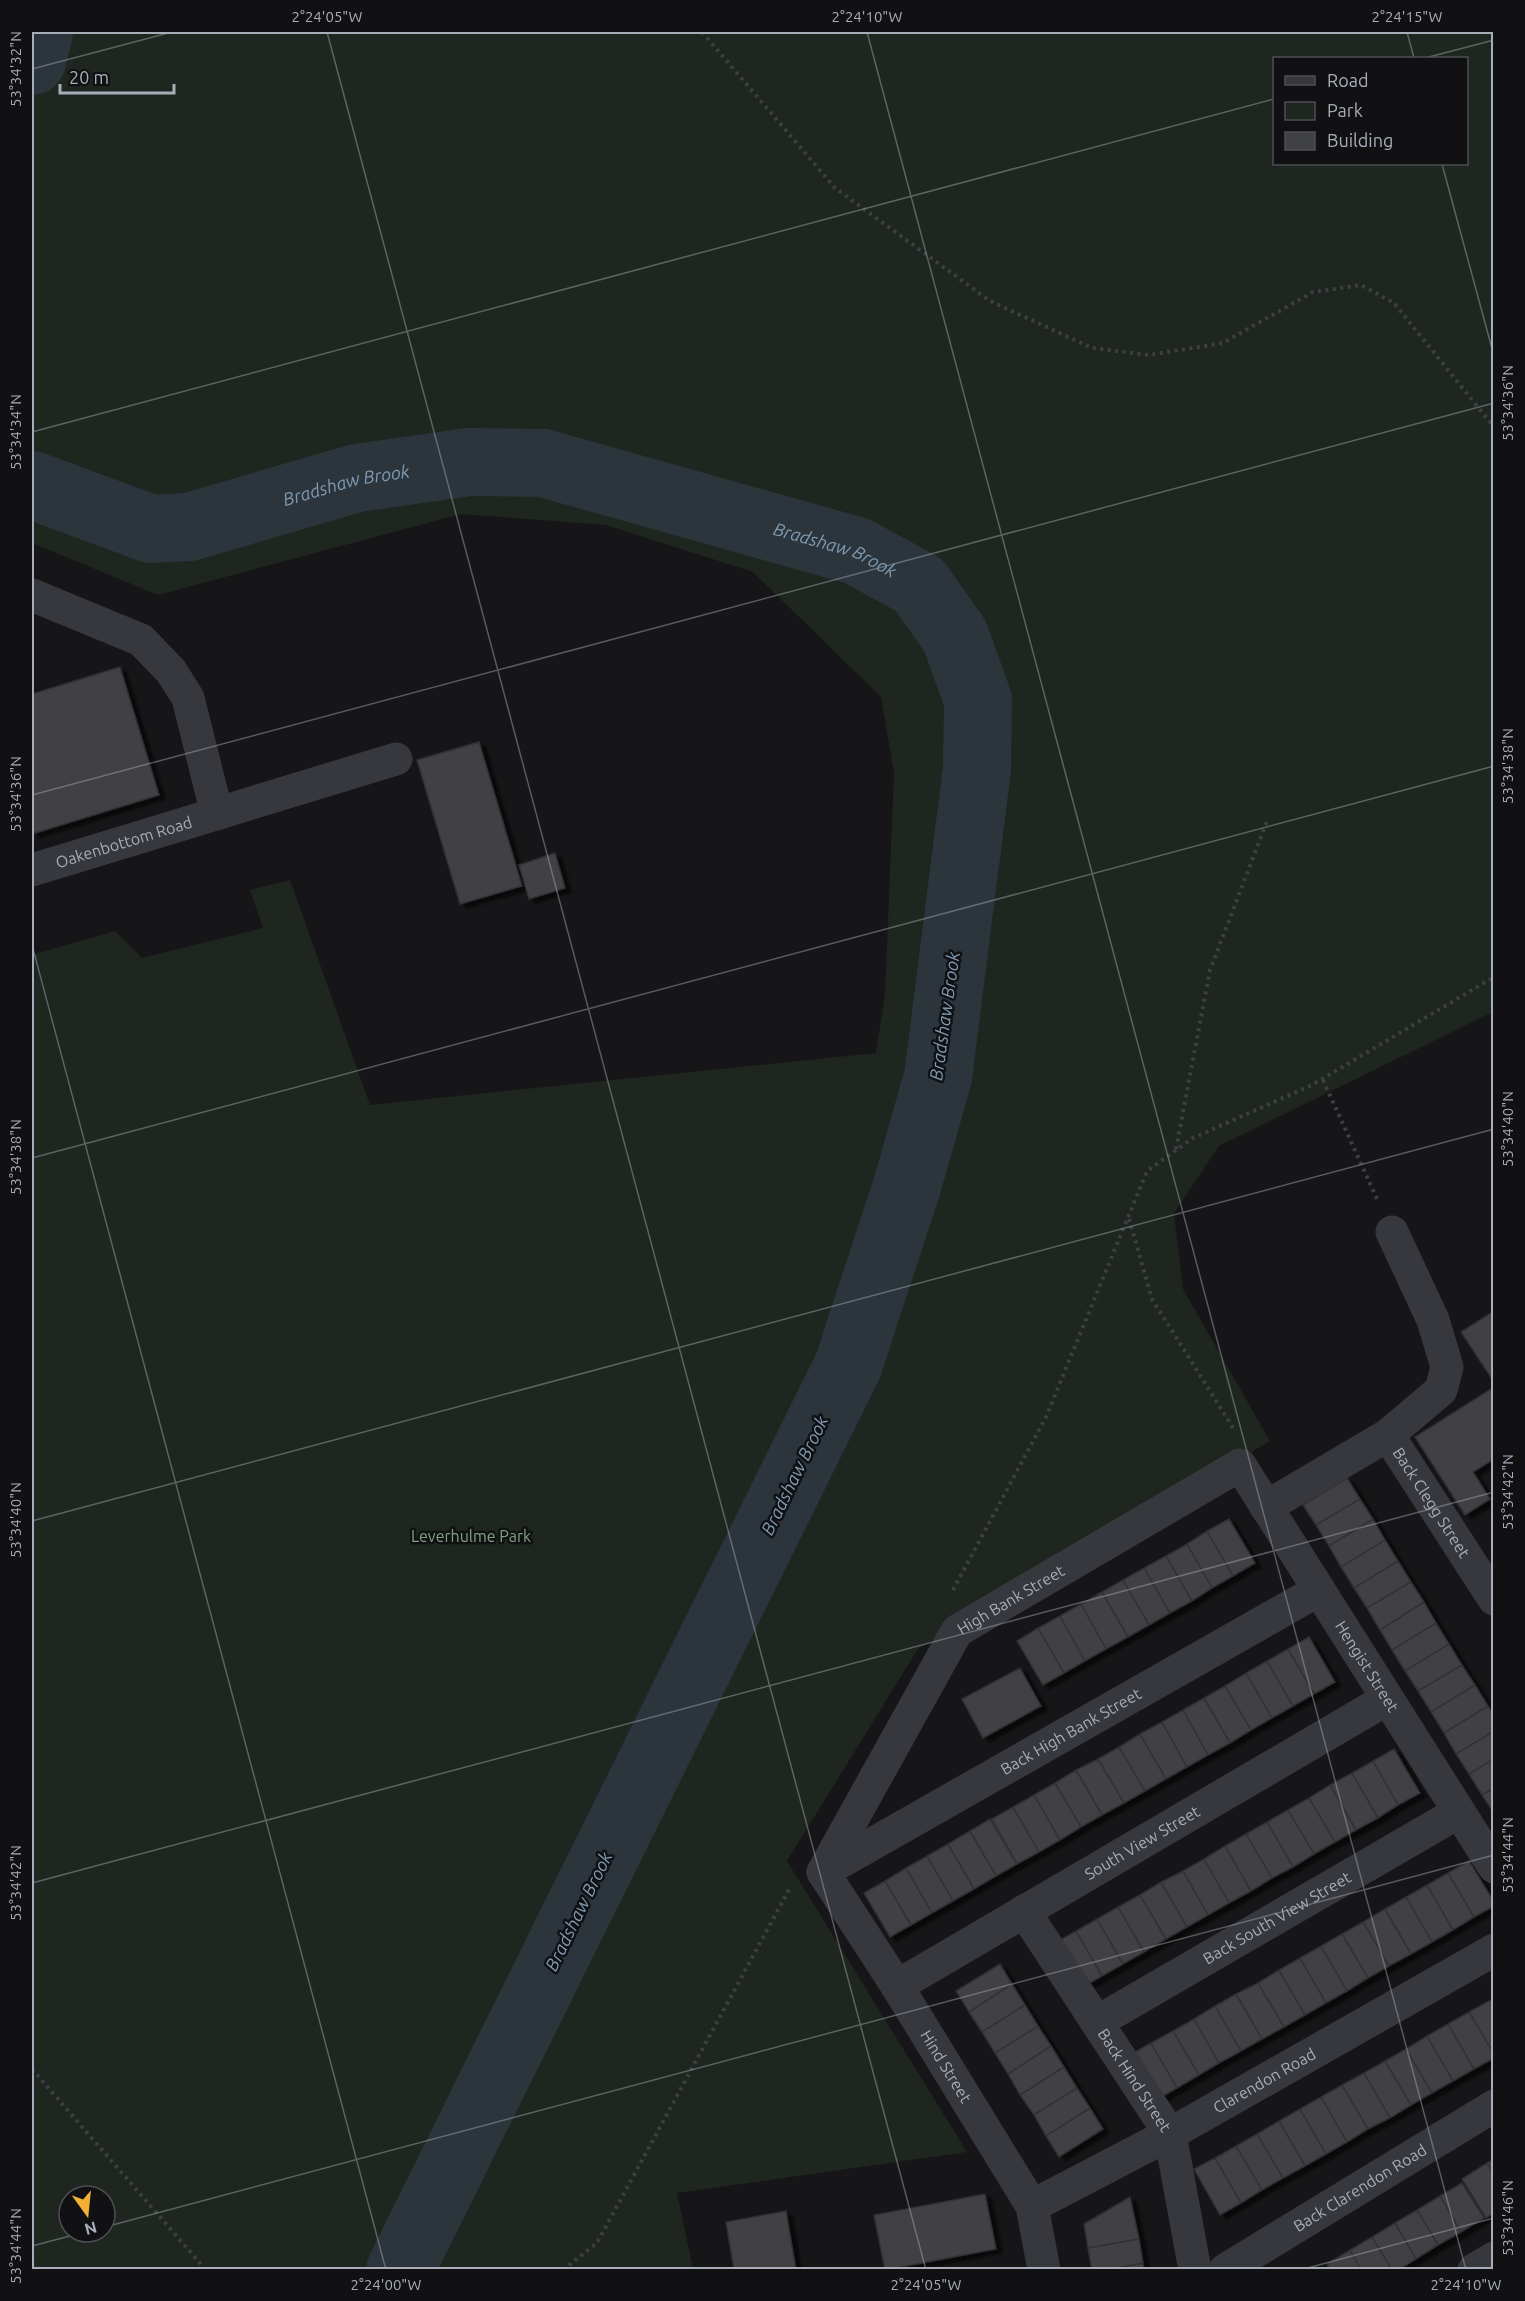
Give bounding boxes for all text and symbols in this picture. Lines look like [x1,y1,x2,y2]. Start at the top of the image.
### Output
text: 2°24'05"W [292,8,363,25]
text: 2°24'10"W [832,8,903,25]
text: 2°24'15"W [1372,8,1443,25]
text: 53°34'32"N [7,31,24,107]
scale bar [60,57,174,95]
legend [1273,57,1468,165]
text: 20 m [69,67,109,87]
text: Road [1327,70,1369,90]
text: Park [1327,100,1363,120]
text: Building [1327,130,1393,150]
text: 53°34'36"N [1499,365,1516,441]
text: 53°34'34"N [7,394,24,470]
water label: Bradshaw Brook [280,460,412,509]
water label: Bradshaw Brook [771,518,901,581]
text: 53°34'38"N [1499,728,1516,804]
text: 53°34'36"N [7,756,24,832]
street label: Oakenbottom Road [54,813,194,871]
water label: Bradshaw Brook [925,950,963,1082]
text: 53°34'40"N [1499,1091,1516,1167]
text: 53°34'38"N [7,1119,24,1195]
water label: Bradshaw Brook [757,1412,832,1538]
street label: Back Clegg Street [1390,1444,1474,1561]
text: 53°34'42"N [1499,1454,1516,1530]
text: 53°34'40"N [7,1482,24,1558]
park label: Leverhulme Park [411,1527,531,1545]
street label: High Bank Street [954,1561,1068,1638]
street label: Hengist Street [1332,1618,1403,1716]
street label: Back High Bank Street [997,1684,1145,1778]
street label: South View Street [1081,1801,1203,1883]
text: 53°34'44"N [1499,1817,1516,1893]
text: 53°34'42"N [7,1845,24,1921]
water label: Bradshaw Brook [541,1848,616,1974]
street label: Back South View Street [1200,1867,1355,1968]
street label: Back Hind Street [1094,2025,1175,2136]
street label: Hind Street [917,2027,976,2106]
street label: Clarendon Road [1210,2044,1319,2117]
street label: Back Clarendon Road [1290,2140,1430,2235]
text: 53°34'46"N [1499,2180,1516,2256]
north arrow [57,2184,117,2244]
text: 53°34'44"N [7,2208,24,2284]
text: N [83,2218,99,2239]
text: 2°24'00"W [351,2276,422,2293]
text: 2°24'05"W [891,2276,962,2293]
text: 2°24'10"W [1431,2276,1502,2293]

